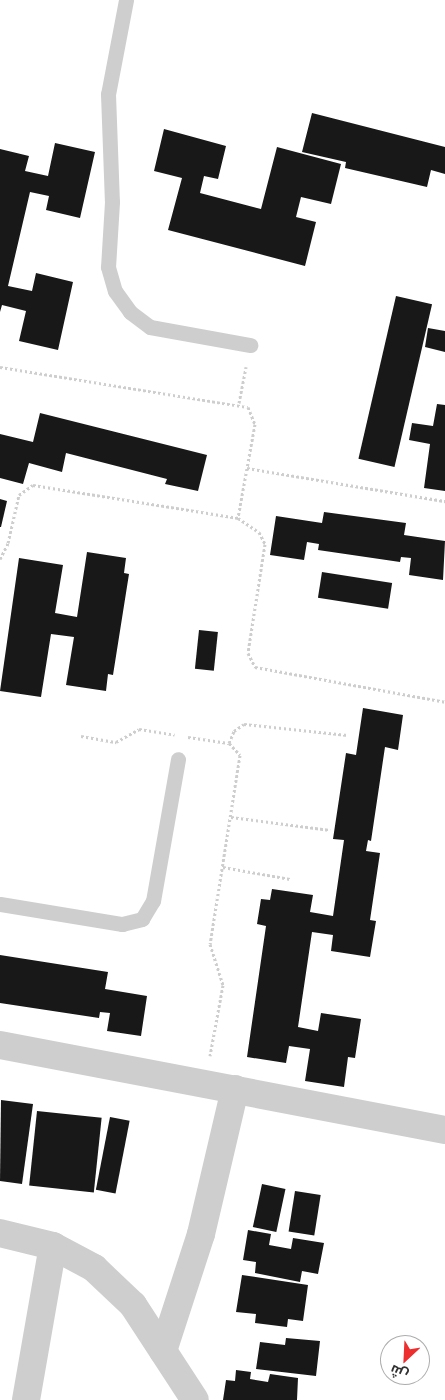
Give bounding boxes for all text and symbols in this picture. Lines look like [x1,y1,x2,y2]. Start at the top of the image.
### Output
north arrow [380,1335,430,1385]
text: ش [387,1361,411,1385]

